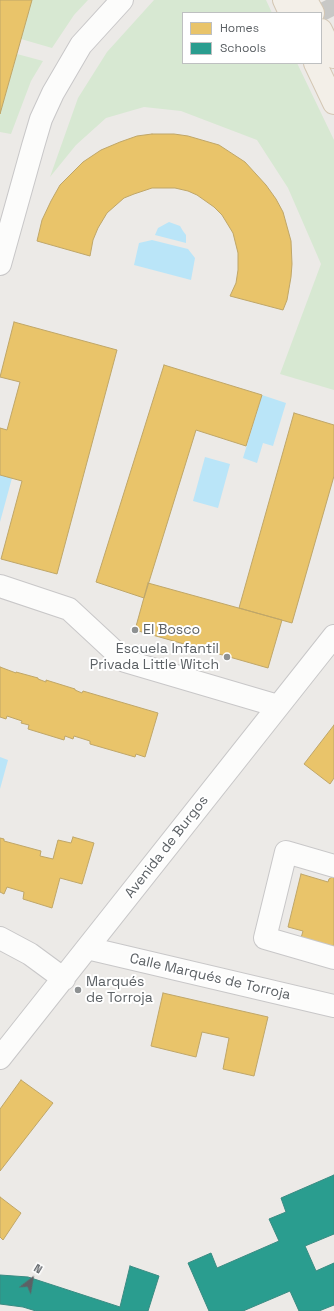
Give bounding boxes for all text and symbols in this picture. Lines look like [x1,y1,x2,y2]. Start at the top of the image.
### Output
legend [182,12,322,64]
text: Homes [220,20,259,36]
text: Schools [220,40,266,56]
place label: El Bosco [143,622,200,638]
marker: El Bosco [130,625,140,635]
place label: Escuela Infantil Privada Little Witch [90,641,219,674]
marker: Escuela Infantil Privada Little Witch [222,652,232,662]
street label: Avenida de Burgos [122,792,212,902]
street label: Calle Marqués de Torroja [128,950,292,1004]
place label: Marqués de Torroja [86,974,153,1006]
marker: Marqués de Torroja [73,985,83,995]
north arrow [12,1259,52,1299]
text: N [31,1261,45,1277]

